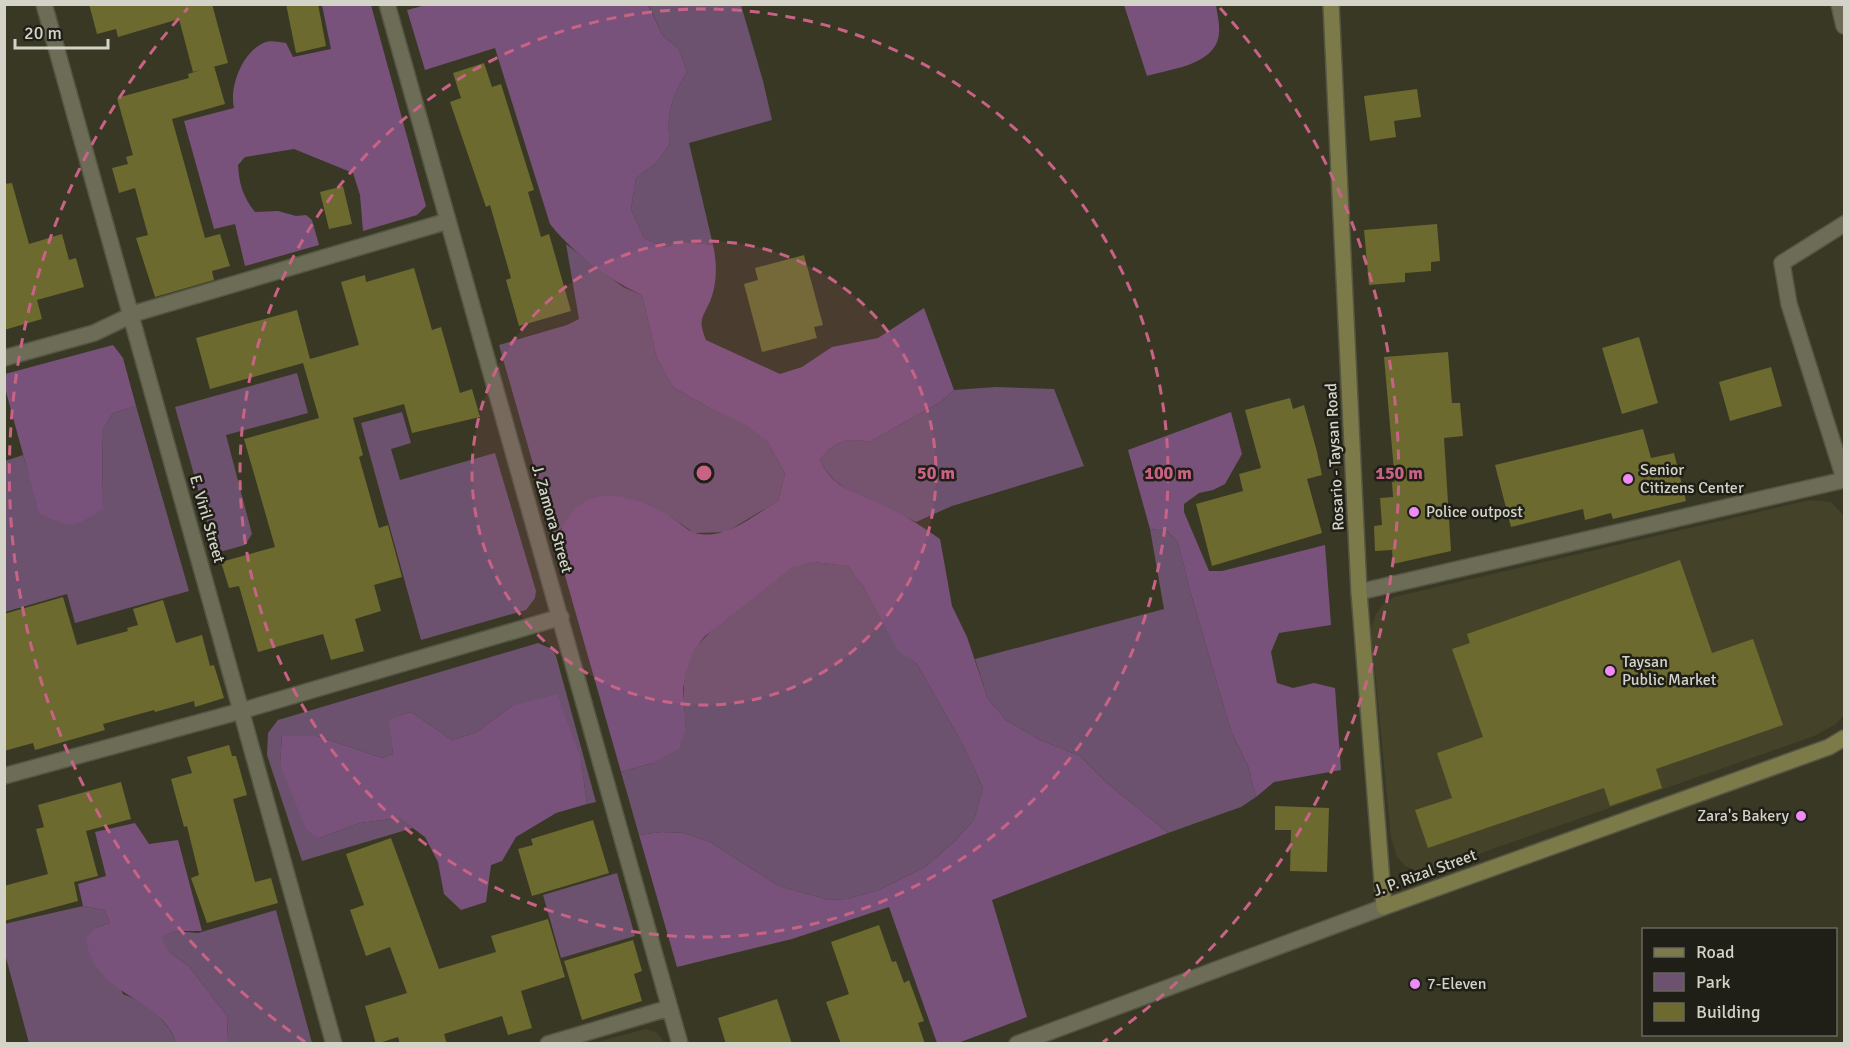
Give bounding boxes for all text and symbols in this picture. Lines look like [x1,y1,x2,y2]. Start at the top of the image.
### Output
scale bar [15,12,108,50]
text: 20 m [24,22,62,44]
street label: Rosario - Taysan Road [1321,383,1349,531]
place label: Senior Citizens Center [1640,460,1744,498]
text: 50 m [917,462,955,484]
text: 100 m [1144,462,1192,484]
text: 150 m [1375,462,1423,484]
street label: J. Zamora Street [527,463,577,576]
centre of rings [694,463,714,483]
marker: Senior Citizens Center [1621,472,1635,486]
street label: E. Viril Street [185,473,229,566]
place label: Police outpost [1426,502,1523,522]
marker: Police outpost [1407,505,1421,519]
place label: Taysan Public Market [1622,652,1717,690]
marker: Taysan Public Market [1603,664,1617,678]
place label: Zara's Bakery [1697,806,1790,826]
marker: Zara's Bakery [1794,809,1808,823]
street label: J. P. Rizal Street [1371,845,1480,901]
legend [1642,928,1837,1036]
text: Road [1696,941,1735,963]
text: Park [1696,971,1731,993]
place label: 7-Eleven [1427,974,1486,994]
marker: 7-Eleven [1408,977,1422,991]
text: Building [1696,1001,1760,1023]

